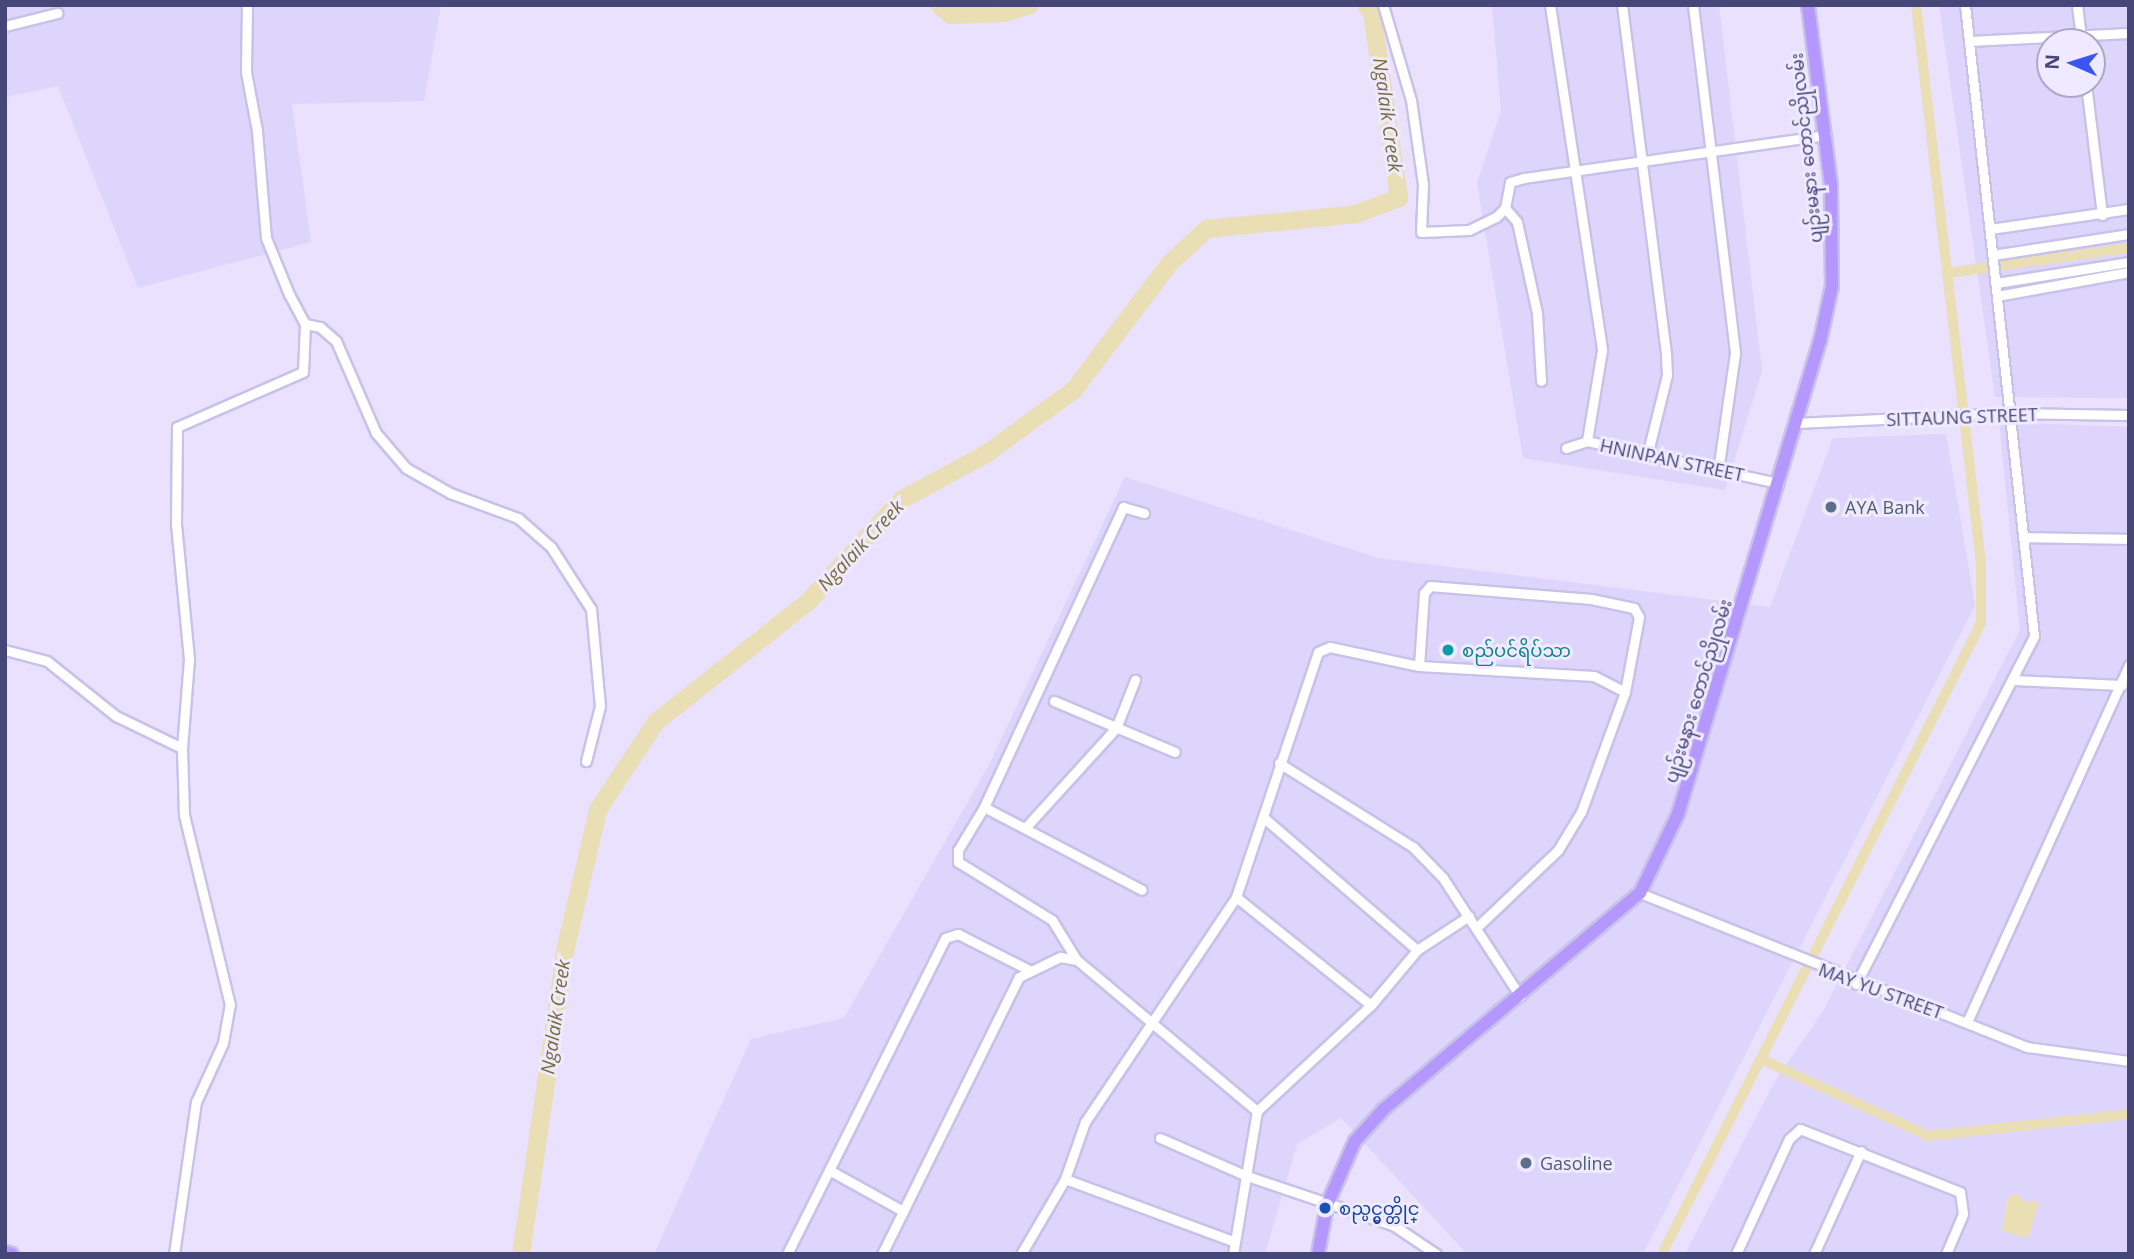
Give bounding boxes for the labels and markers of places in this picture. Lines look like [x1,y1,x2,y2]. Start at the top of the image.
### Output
place label: AYA Bank [1845,496,1925,518]
marker: AYA Bank [1823,499,1839,515]
place label: စည်ပင်ရိပ်သာ [1462,639,1571,661]
marker: စည်ပင်ရိပ်သာ [1440,642,1456,658]
place label: Gasoline [1540,1152,1613,1174]
marker: Gasoline [1518,1155,1534,1171]
place label: စည္ပင္မွတ္တိုင္ [1339,1197,1419,1219]
marker: စည္ပင္မွတ္တိုင္ [1317,1200,1333,1216]

